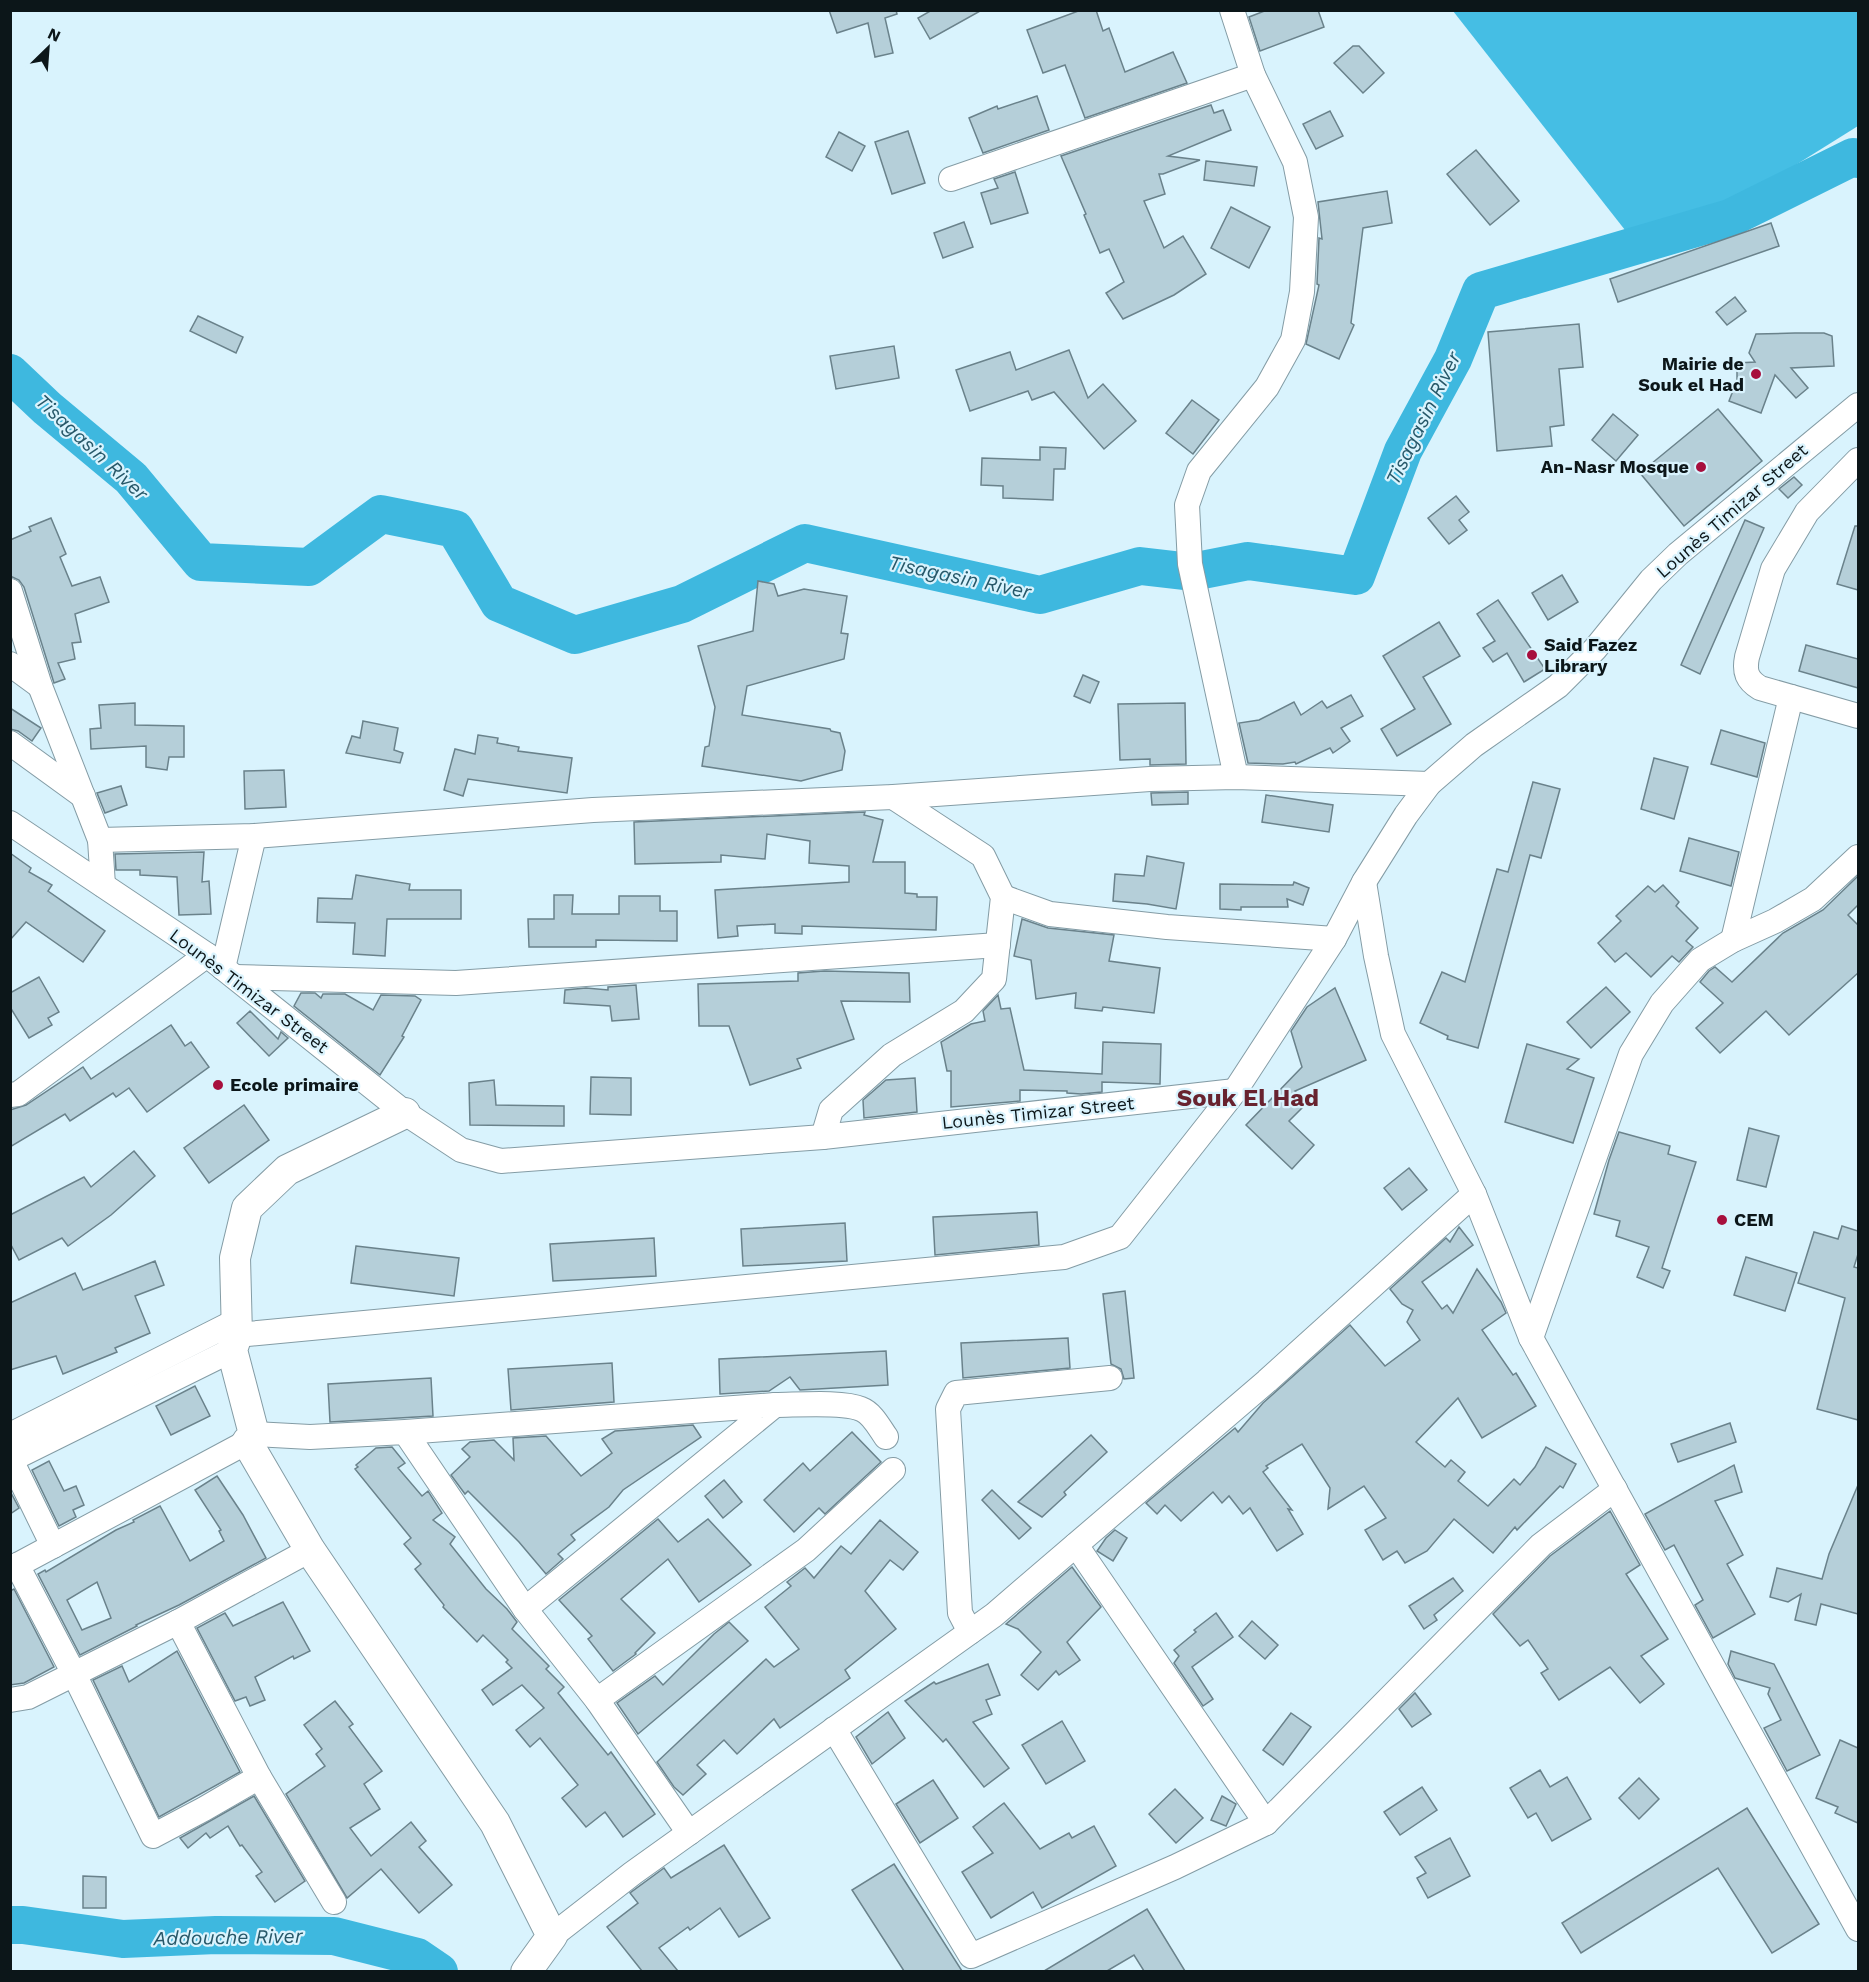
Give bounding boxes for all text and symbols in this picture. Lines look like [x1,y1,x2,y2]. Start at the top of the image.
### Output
north arrow [18,18,78,78]
text: N [45,24,64,46]
water label: Tisagasin River [1380,346,1466,488]
place label: Mairie de Souk el Had [1638,353,1744,395]
marker: Mairie de Souk el Had [1749,367,1763,381]
water label: Tisagasin River [31,389,154,506]
street label: Lounès Timizar Street [1652,439,1812,582]
place label: An-Nasr Mosque [1541,456,1689,477]
marker: An-Nasr Mosque [1694,460,1708,474]
water label: Tisagasin River [887,550,1035,604]
place label: Said Fazez Library [1544,634,1637,676]
marker: Said Fazez Library [1525,648,1539,662]
street label: Lounès Timizar Street [166,924,333,1057]
place label: Ecole primaire [230,1074,359,1095]
marker: Ecole primaire [211,1078,225,1092]
district label: Souk El Had [1177,1084,1319,1112]
street label: Lounès Timizar Street [941,1092,1136,1133]
place label: CEM [1734,1209,1774,1230]
marker: CEM [1715,1213,1729,1227]
water label: Addouche River [152,1924,304,1950]

